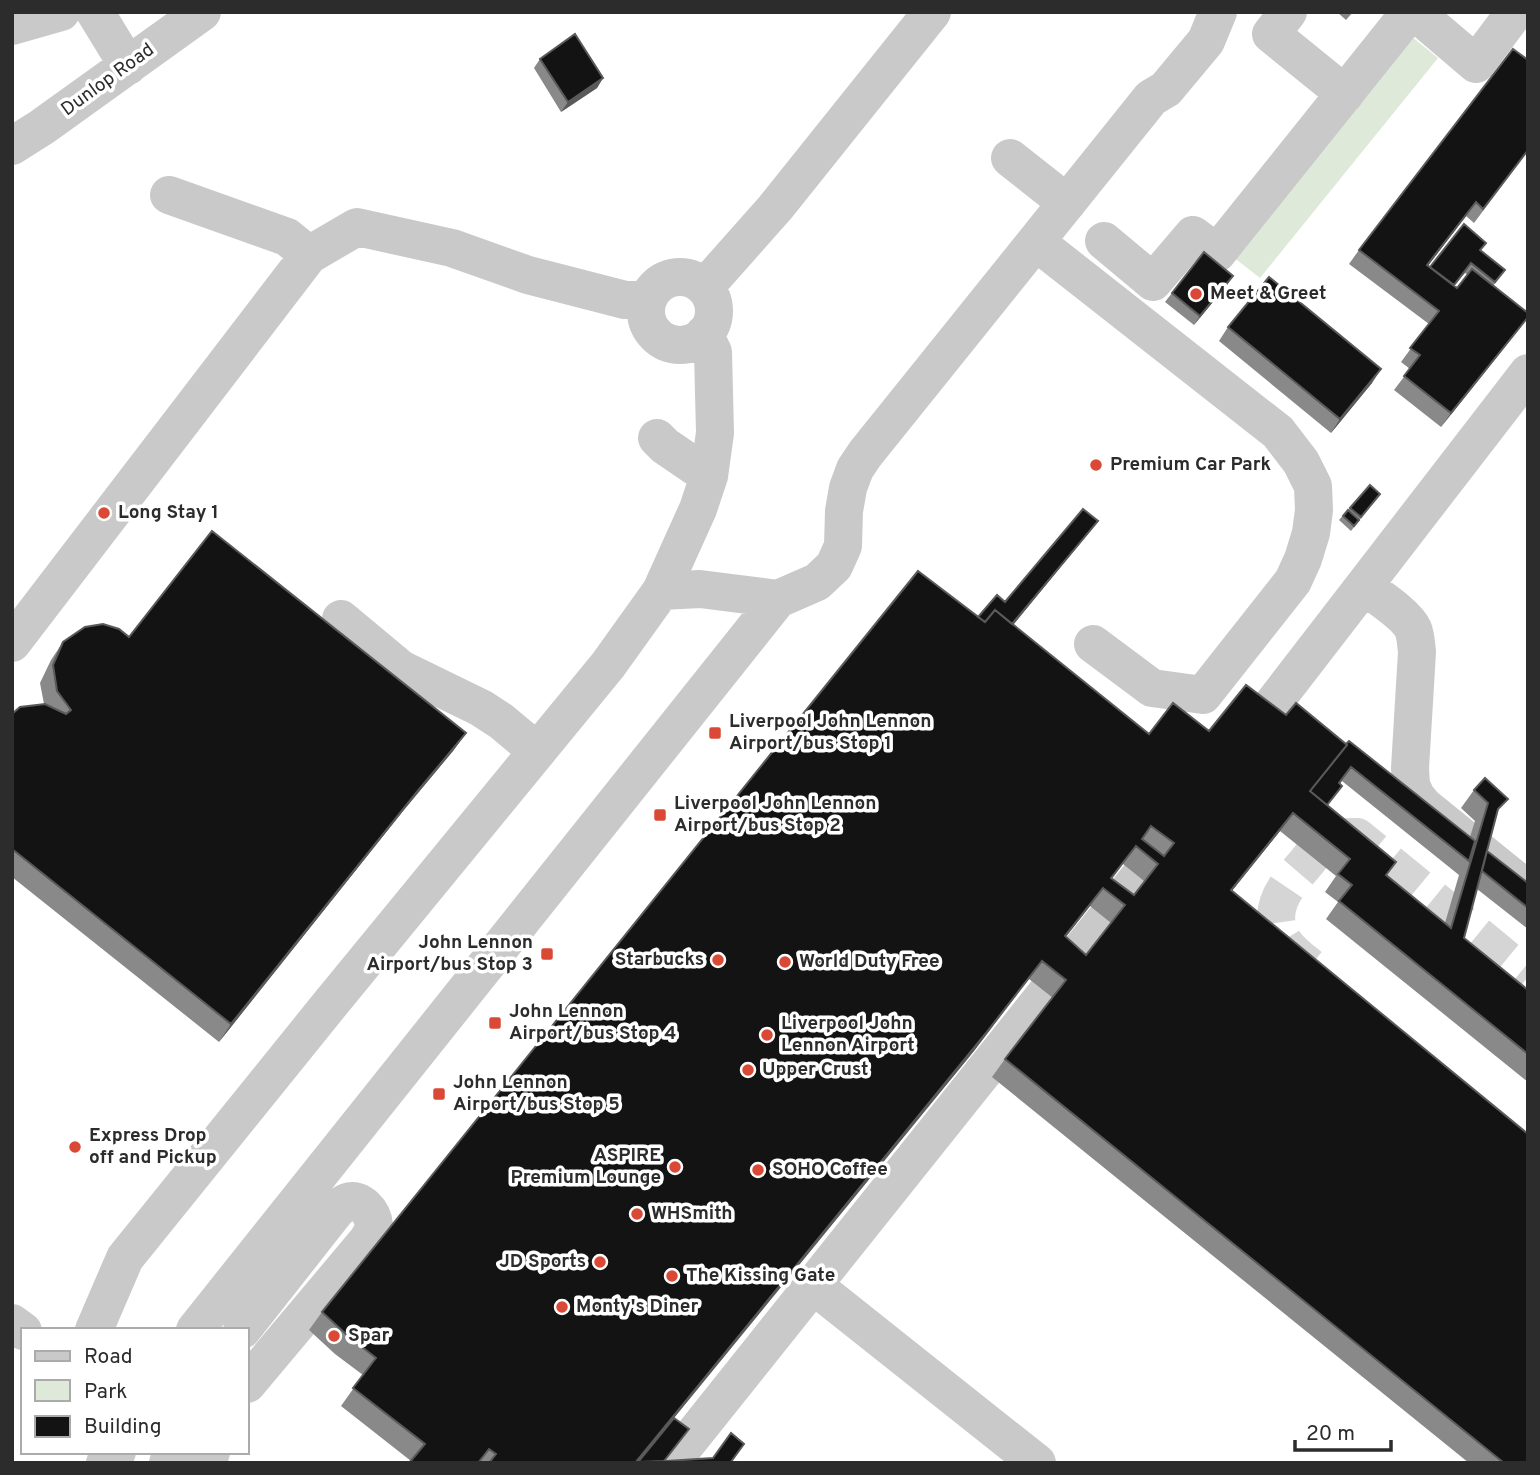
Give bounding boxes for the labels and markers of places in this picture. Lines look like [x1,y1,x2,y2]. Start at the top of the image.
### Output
place label: Meet & Greet [1210,282,1327,306]
marker: Meet & Greet [1188,286,1204,302]
place label: Premium Car Park [1110,453,1272,477]
marker: Premium Car Park [1088,457,1104,473]
place label: Long Stay 1 [118,501,219,525]
marker: Long Stay 1 [96,505,112,521]
place label: Liverpool John Lennon Airport/bus Stop 1 [729,710,931,756]
marker: Liverpool John Lennon Airport/bus Stop 1 [707,725,723,741]
place label: Liverpool John Lennon Airport/bus Stop 2 [674,792,876,838]
marker: Liverpool John Lennon Airport/bus Stop 2 [652,807,668,823]
place label: John Lennon Airport/bus Stop 3 [366,931,533,977]
marker: John Lennon Airport/bus Stop 3 [539,946,555,962]
place label: Starbucks [615,948,704,972]
place label: World Duty Free [799,950,940,974]
marker: Starbucks [710,952,726,968]
marker: World Duty Free [777,954,793,970]
place label: John Lennon Airport/bus Stop 4 [509,1000,676,1046]
place label: Liverpool John Lennon Airport [781,1012,915,1058]
marker: John Lennon Airport/bus Stop 4 [487,1015,503,1031]
marker: Liverpool John Lennon Airport [759,1027,775,1043]
place label: Upper Crust [762,1058,869,1082]
marker: Upper Crust [740,1062,756,1078]
place label: John Lennon Airport/bus Stop 5 [453,1071,620,1117]
marker: John Lennon Airport/bus Stop 5 [431,1086,447,1102]
place label: Express Drop off and Pickup [89,1124,217,1170]
marker: Express Drop off and Pickup [67,1139,83,1155]
place label: ASPIRE Premium Lounge [511,1144,661,1190]
place label: SOHO Coffee [772,1158,888,1182]
marker: ASPIRE Premium Lounge [667,1159,683,1175]
marker: SOHO Coffee [750,1162,766,1178]
place label: WHSmith [651,1202,733,1226]
marker: WHSmith [629,1206,645,1222]
place label: JD Sports [499,1250,586,1274]
marker: JD Sports [592,1254,608,1270]
place label: The Kissing Gate [686,1264,835,1288]
marker: The Kissing Gate [664,1268,680,1284]
place label: Monty's Diner [576,1295,698,1319]
marker: Monty's Diner [554,1299,570,1315]
place label: Spar [348,1324,389,1348]
marker: Spar [326,1328,342,1344]

